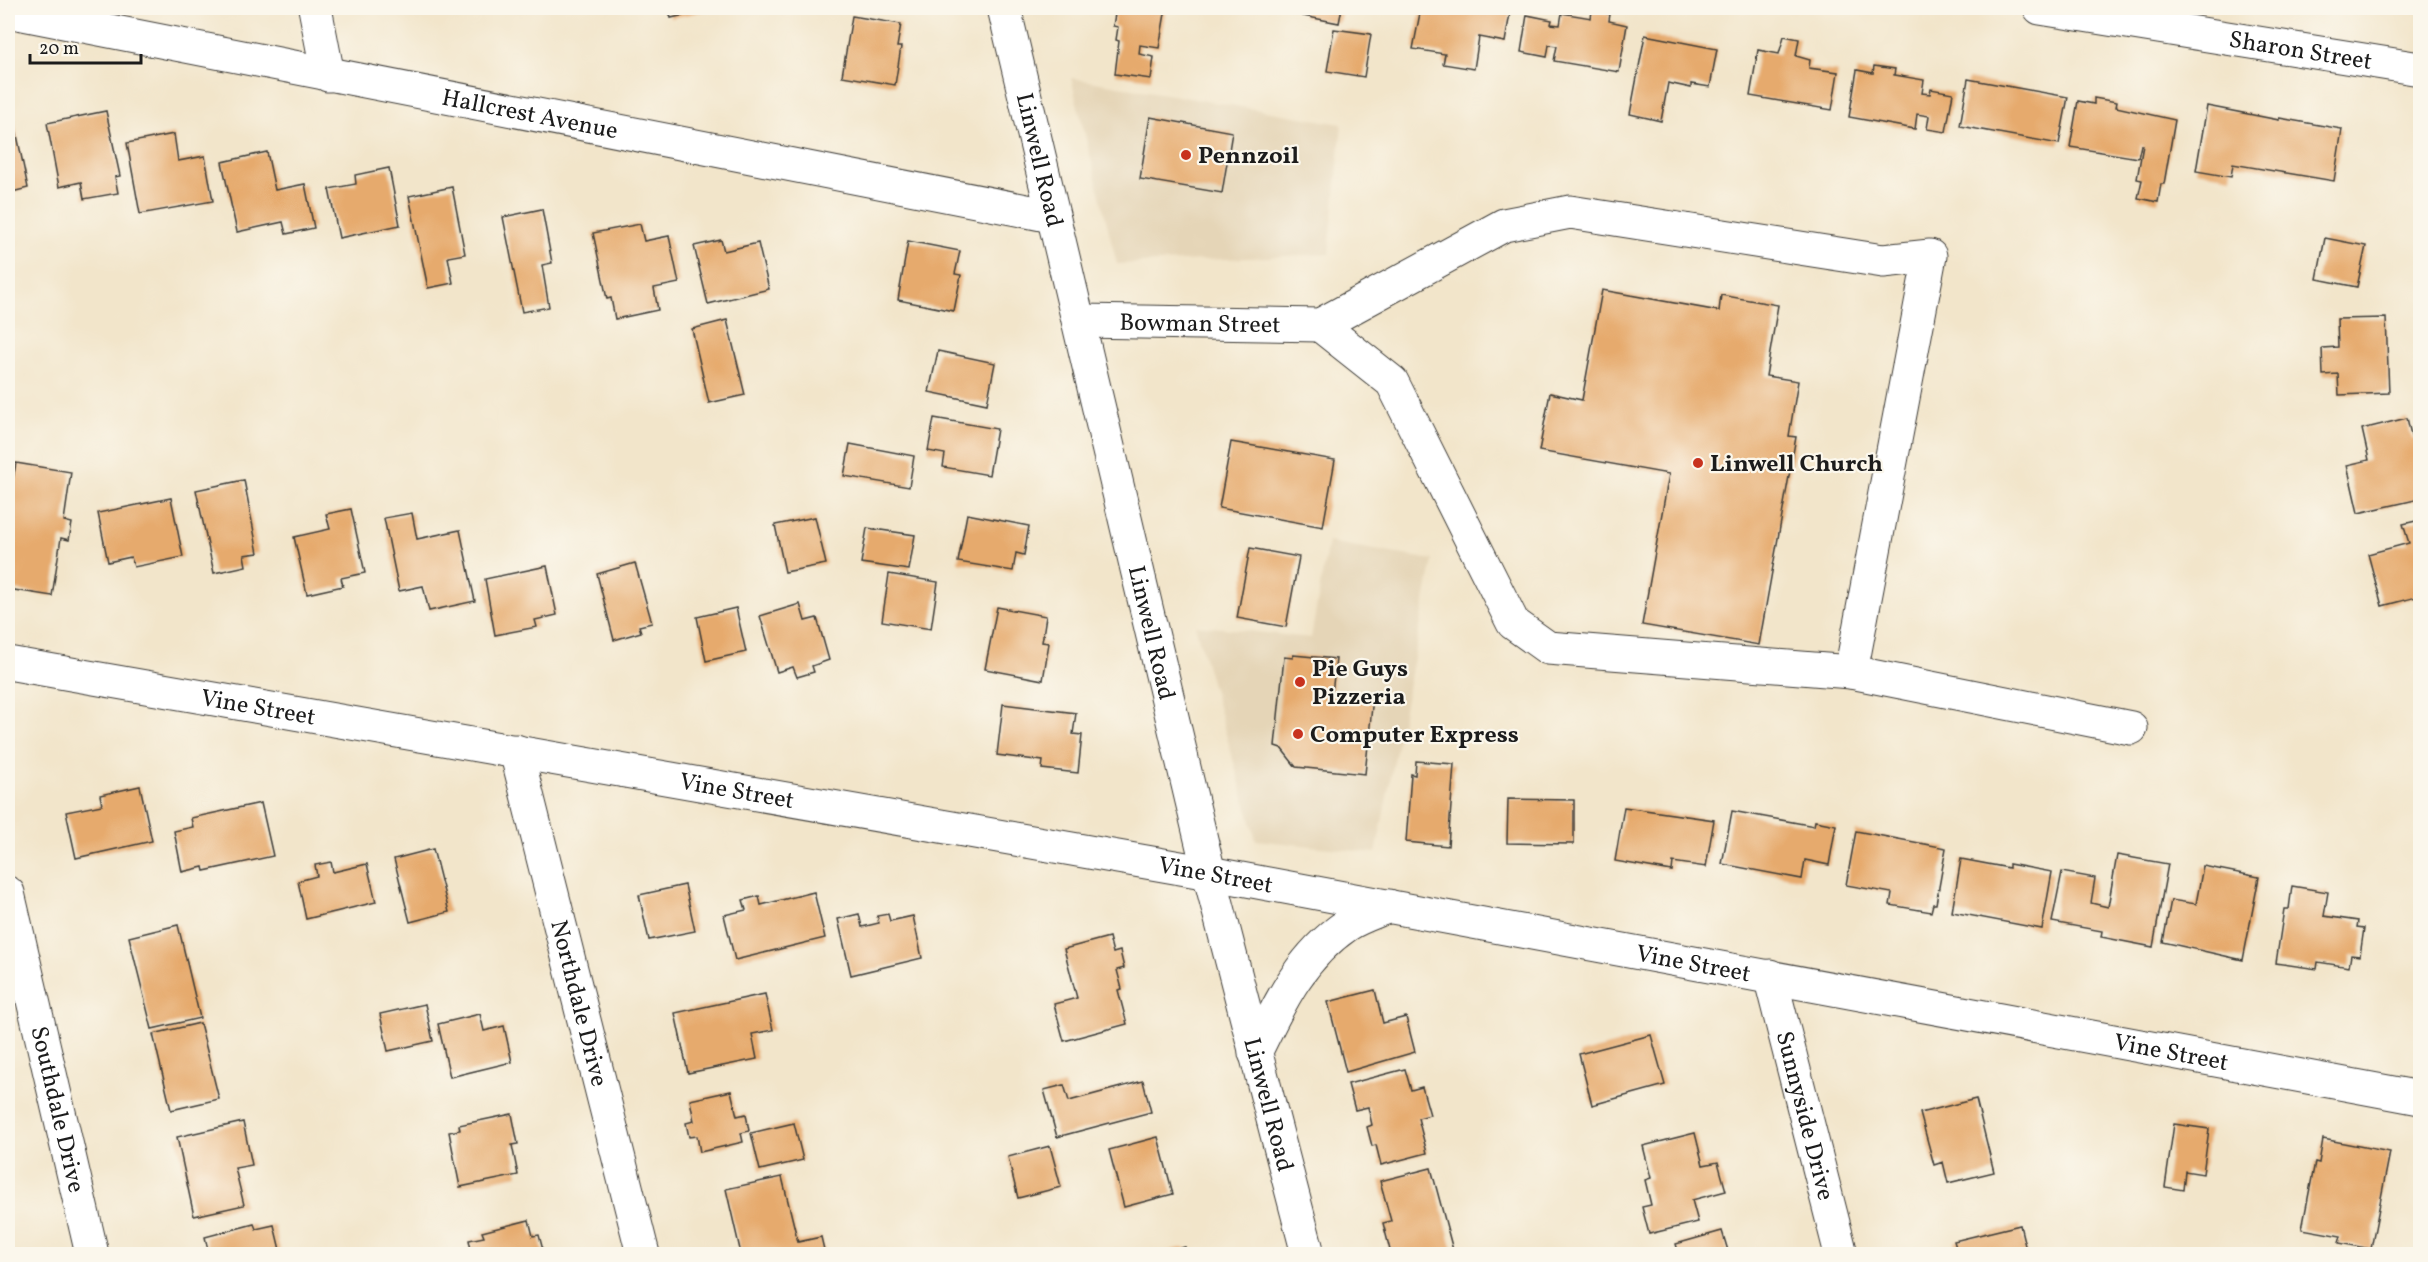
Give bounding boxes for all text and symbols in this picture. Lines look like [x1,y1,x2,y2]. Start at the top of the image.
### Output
street label: Sharon Street [2226,24,2374,80]
scale bar [30,27,141,65]
text: 20 m [39,37,79,62]
street label: Hallcrest Avenue [439,82,621,149]
street label: Linwell Road [1006,90,1070,231]
place label: Pennzoil [1198,140,1299,174]
marker: Pennzoil [1179,148,1193,162]
street label: Bowman Street [1119,307,1281,343]
place label: Linwell Church [1710,448,1883,482]
marker: Linwell Church [1691,456,1705,470]
street label: Linwell Road [1118,562,1182,704]
place label: Pie Guys Pizzeria [1312,653,1408,715]
marker: Pie Guys Pizzeria [1293,675,1307,689]
street label: Vine Street [198,682,318,735]
place label: Computer Express [1310,719,1519,753]
marker: Computer Express [1291,727,1305,741]
street label: Vine Street [677,766,797,819]
street label: Vine Street [1155,849,1275,904]
street label: Northdale Drive [540,917,615,1091]
street label: Vine Street [1633,938,1753,992]
street label: Southdale Drive [21,1023,92,1196]
street label: Vine Street [2111,1026,2231,1081]
street label: Sunnyside Drive [1766,1028,1842,1204]
street label: Linwell Road [1233,1034,1301,1176]

